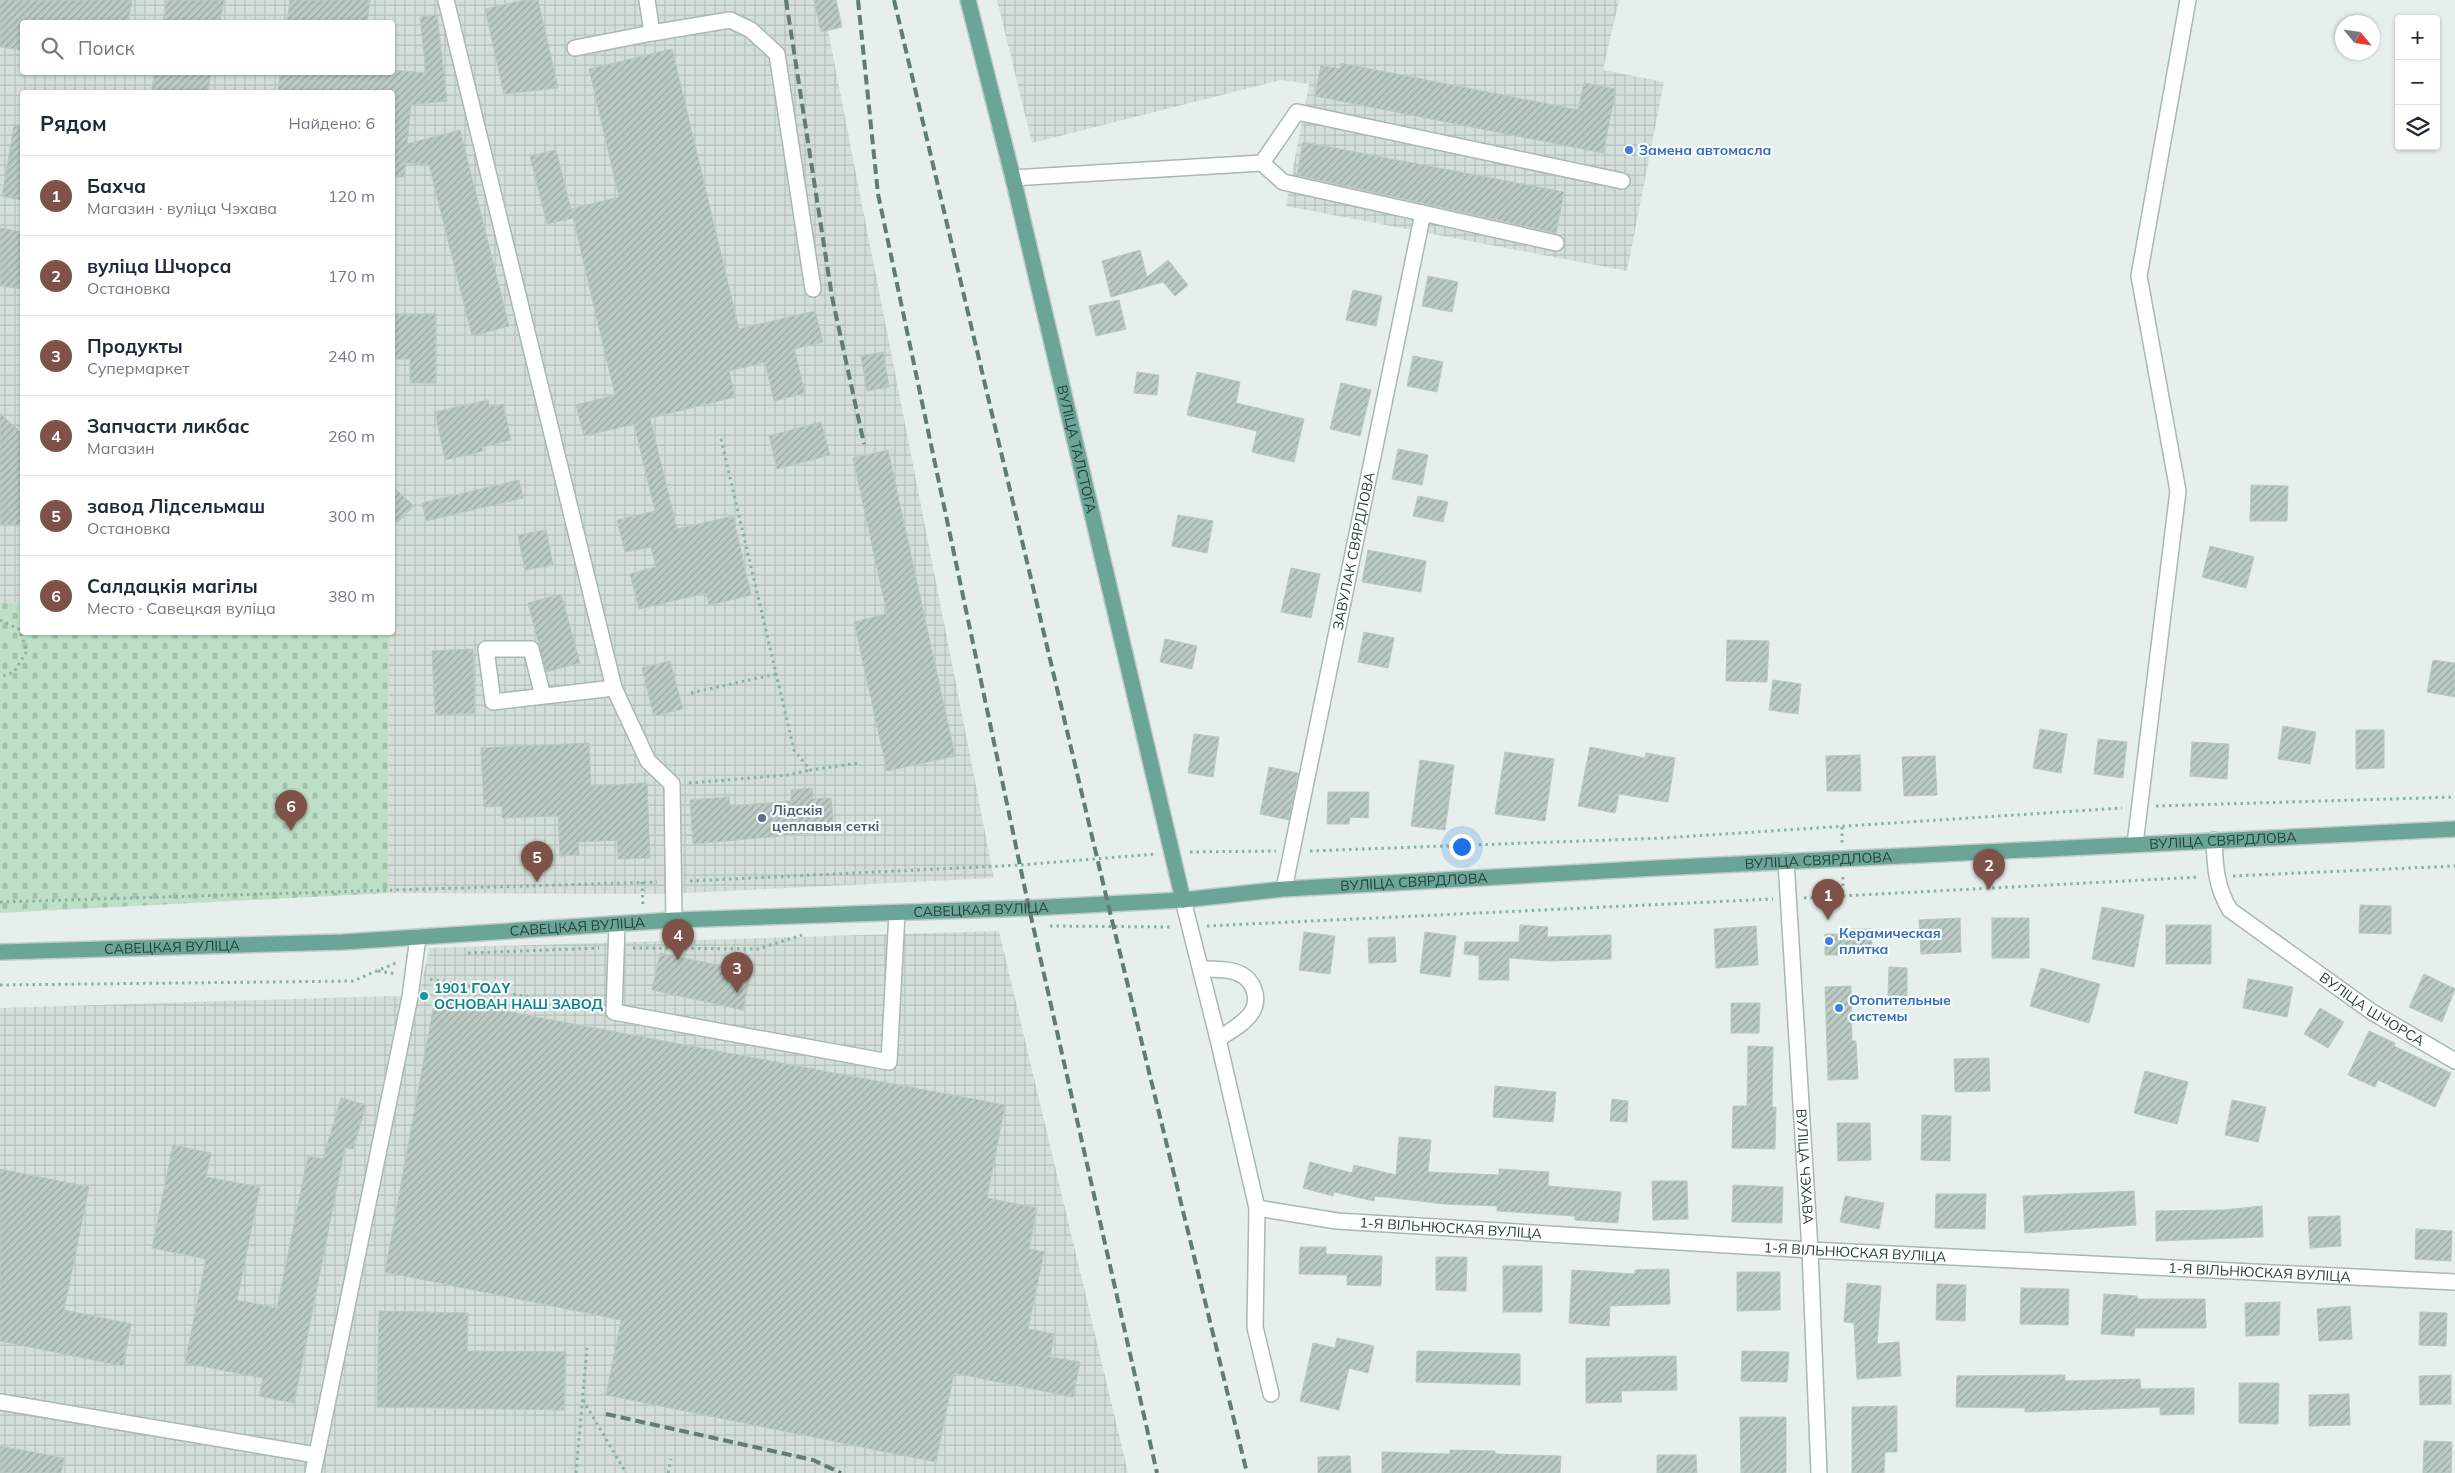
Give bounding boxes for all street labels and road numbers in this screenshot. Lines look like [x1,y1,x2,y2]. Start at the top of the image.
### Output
street label: ВУЛІЦА ТАЛСТОГА [1053,383,1101,516]
street label: ЗАВУЛАК СВЯРДЛОВА [1328,470,1379,632]
street label: ВУЛІЦА СВЯРДЛОВА [2149,828,2298,853]
street label: ВУЛІЦА СВЯРДЛОВА [1744,847,1893,873]
street label: ВУЛІЦА СВЯРДЛОВА [1340,869,1489,895]
street label: САВЕЦКАЯ ВУЛІЦА [913,898,1050,921]
street label: САВЕЦКАЯ ВУЛІЦА [509,913,646,940]
street label: САВЕЦКАЯ ВУЛІЦА [104,936,241,958]
street label: ВУЛІЦА ШЧОРСА [2316,968,2428,1050]
street label: ВУЛІЦА ЧЭХАВА [1792,1108,1817,1225]
street label: 1-Я ВІЛЬНЮСКАЯ ВУЛІЦА [1359,1213,1543,1243]
street label: 1-Я ВІЛЬНЮСКАЯ ВУЛІЦА [1763,1238,1947,1266]
street label: 1-Я ВІЛЬНЮСКАЯ ВУЛІЦА [2168,1259,2352,1286]

